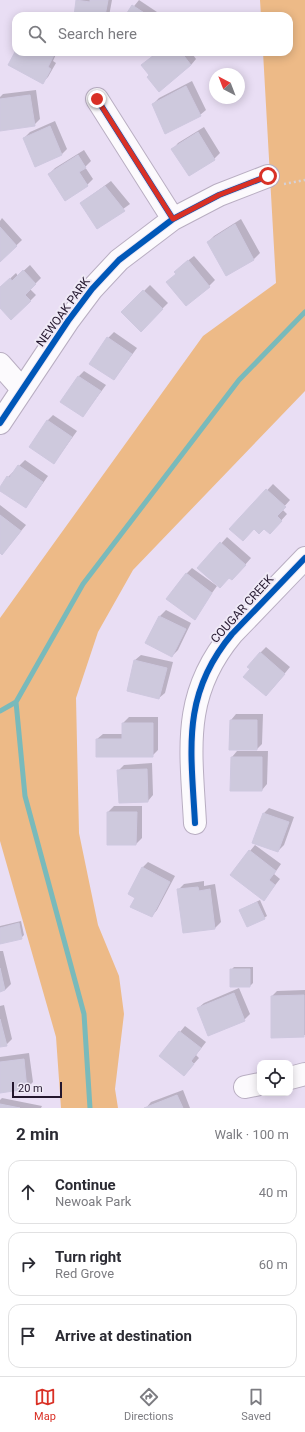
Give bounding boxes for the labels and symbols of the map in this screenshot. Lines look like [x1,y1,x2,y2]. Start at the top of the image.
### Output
north arrow [209,68,245,104]
route end [88,90,106,108]
route start [259,167,277,185]
street label: NEWOAK PARK [33,274,93,349]
street label: COUGAR CREEK [208,572,276,646]
scale bar [12,1080,62,1099]

